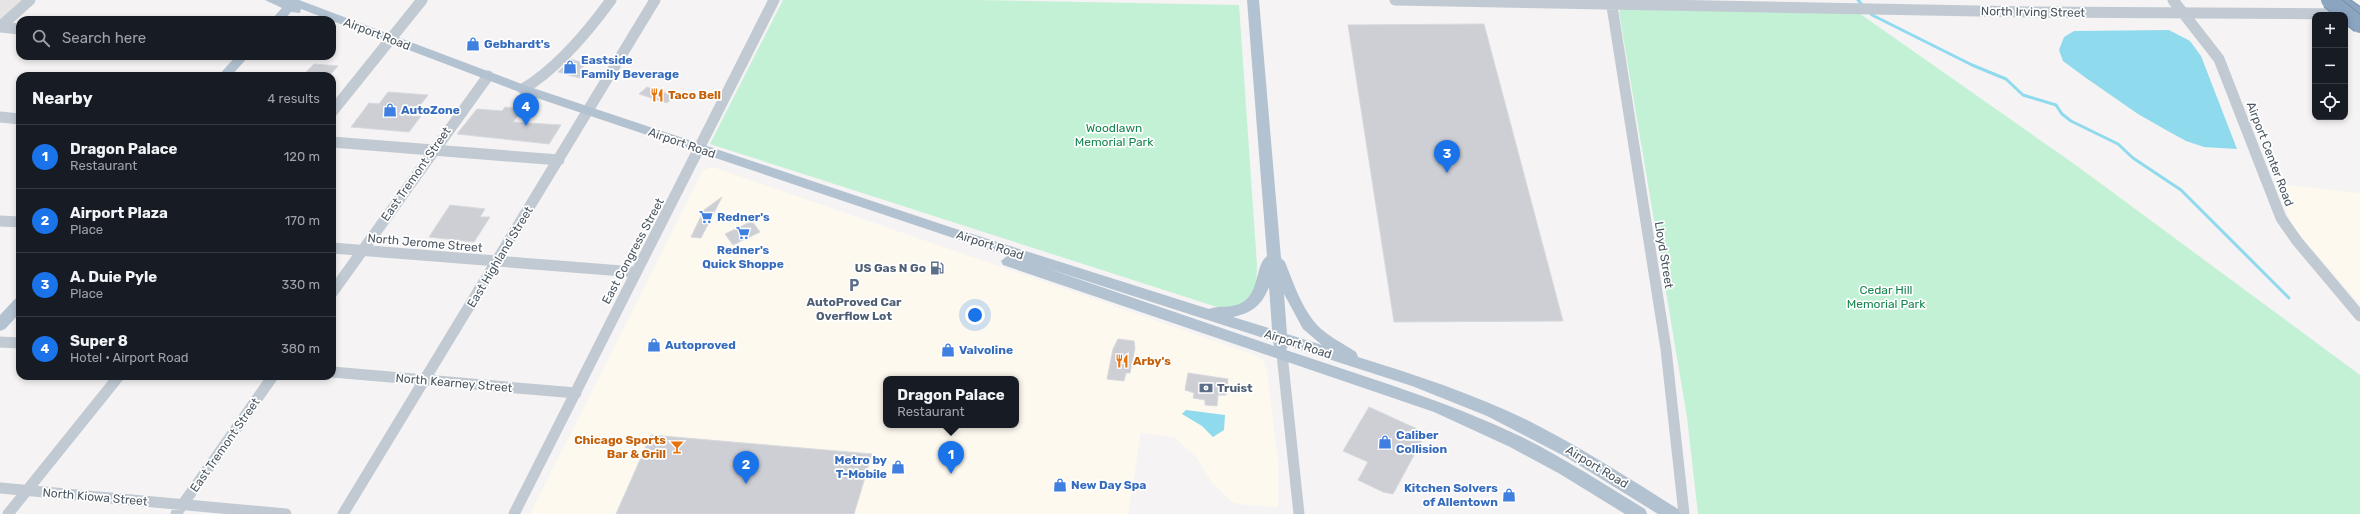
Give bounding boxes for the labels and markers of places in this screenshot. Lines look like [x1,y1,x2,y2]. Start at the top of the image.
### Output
shop icon: Gebhardt's [465,36,481,52]
place label: Gebhardt's [484,37,550,51]
place label: Eastside Family Beverage [581,53,679,81]
shop icon: Eastside Family Beverage [562,59,578,75]
restaurant icon: Taco Bell [649,87,665,103]
place label: Taco Bell [668,88,721,102]
pin: 4 [513,93,539,126]
shop icon: AutoZone [382,102,398,118]
place label: AutoZone [401,103,460,117]
pin: 3 [1434,140,1460,173]
supermarket icon: Redner's [698,209,714,225]
place label: Redner's [717,210,770,224]
supermarket icon: Redner's Quick Shoppe [735,225,751,241]
place label: Redner's Quick Shoppe [702,243,784,271]
fuel station icon: US Gas N Go [929,260,945,276]
place label: US Gas N Go [855,261,926,275]
parking icon: AutoProved Car Overflow Lot [846,277,862,293]
place label: AutoProved Car Overflow Lot [807,295,902,323]
shop icon: Autoproved [646,337,662,353]
place label: Autoproved [665,338,736,352]
shop icon: Valvoline [940,342,956,358]
place label: Valvoline [959,343,1013,357]
restaurant icon: Arby's [1114,353,1130,369]
place label: Arby's [1133,354,1171,368]
bank icon: Truist [1198,380,1214,396]
place label: Truist [1217,381,1253,395]
place label: Caliber Collision [1396,428,1447,456]
place label: Chicago Sports Bar & Grill [574,433,666,461]
shop icon: Caliber Collision [1377,434,1393,450]
bar icon: Chicago Sports Bar & Grill [669,439,685,455]
pin: 1 [938,441,964,474]
pin: 2 [733,451,759,484]
place label: Metro by T-Mobile [835,453,887,481]
shop icon: Metro by T-Mobile [890,459,906,475]
shop icon: New Day Spa [1052,477,1068,493]
place label: New Day Spa [1071,478,1146,492]
place label: Kitchen Solvers of Allentown [1404,481,1498,509]
shop icon: Kitchen Solvers of Allentown [1501,487,1517,503]

